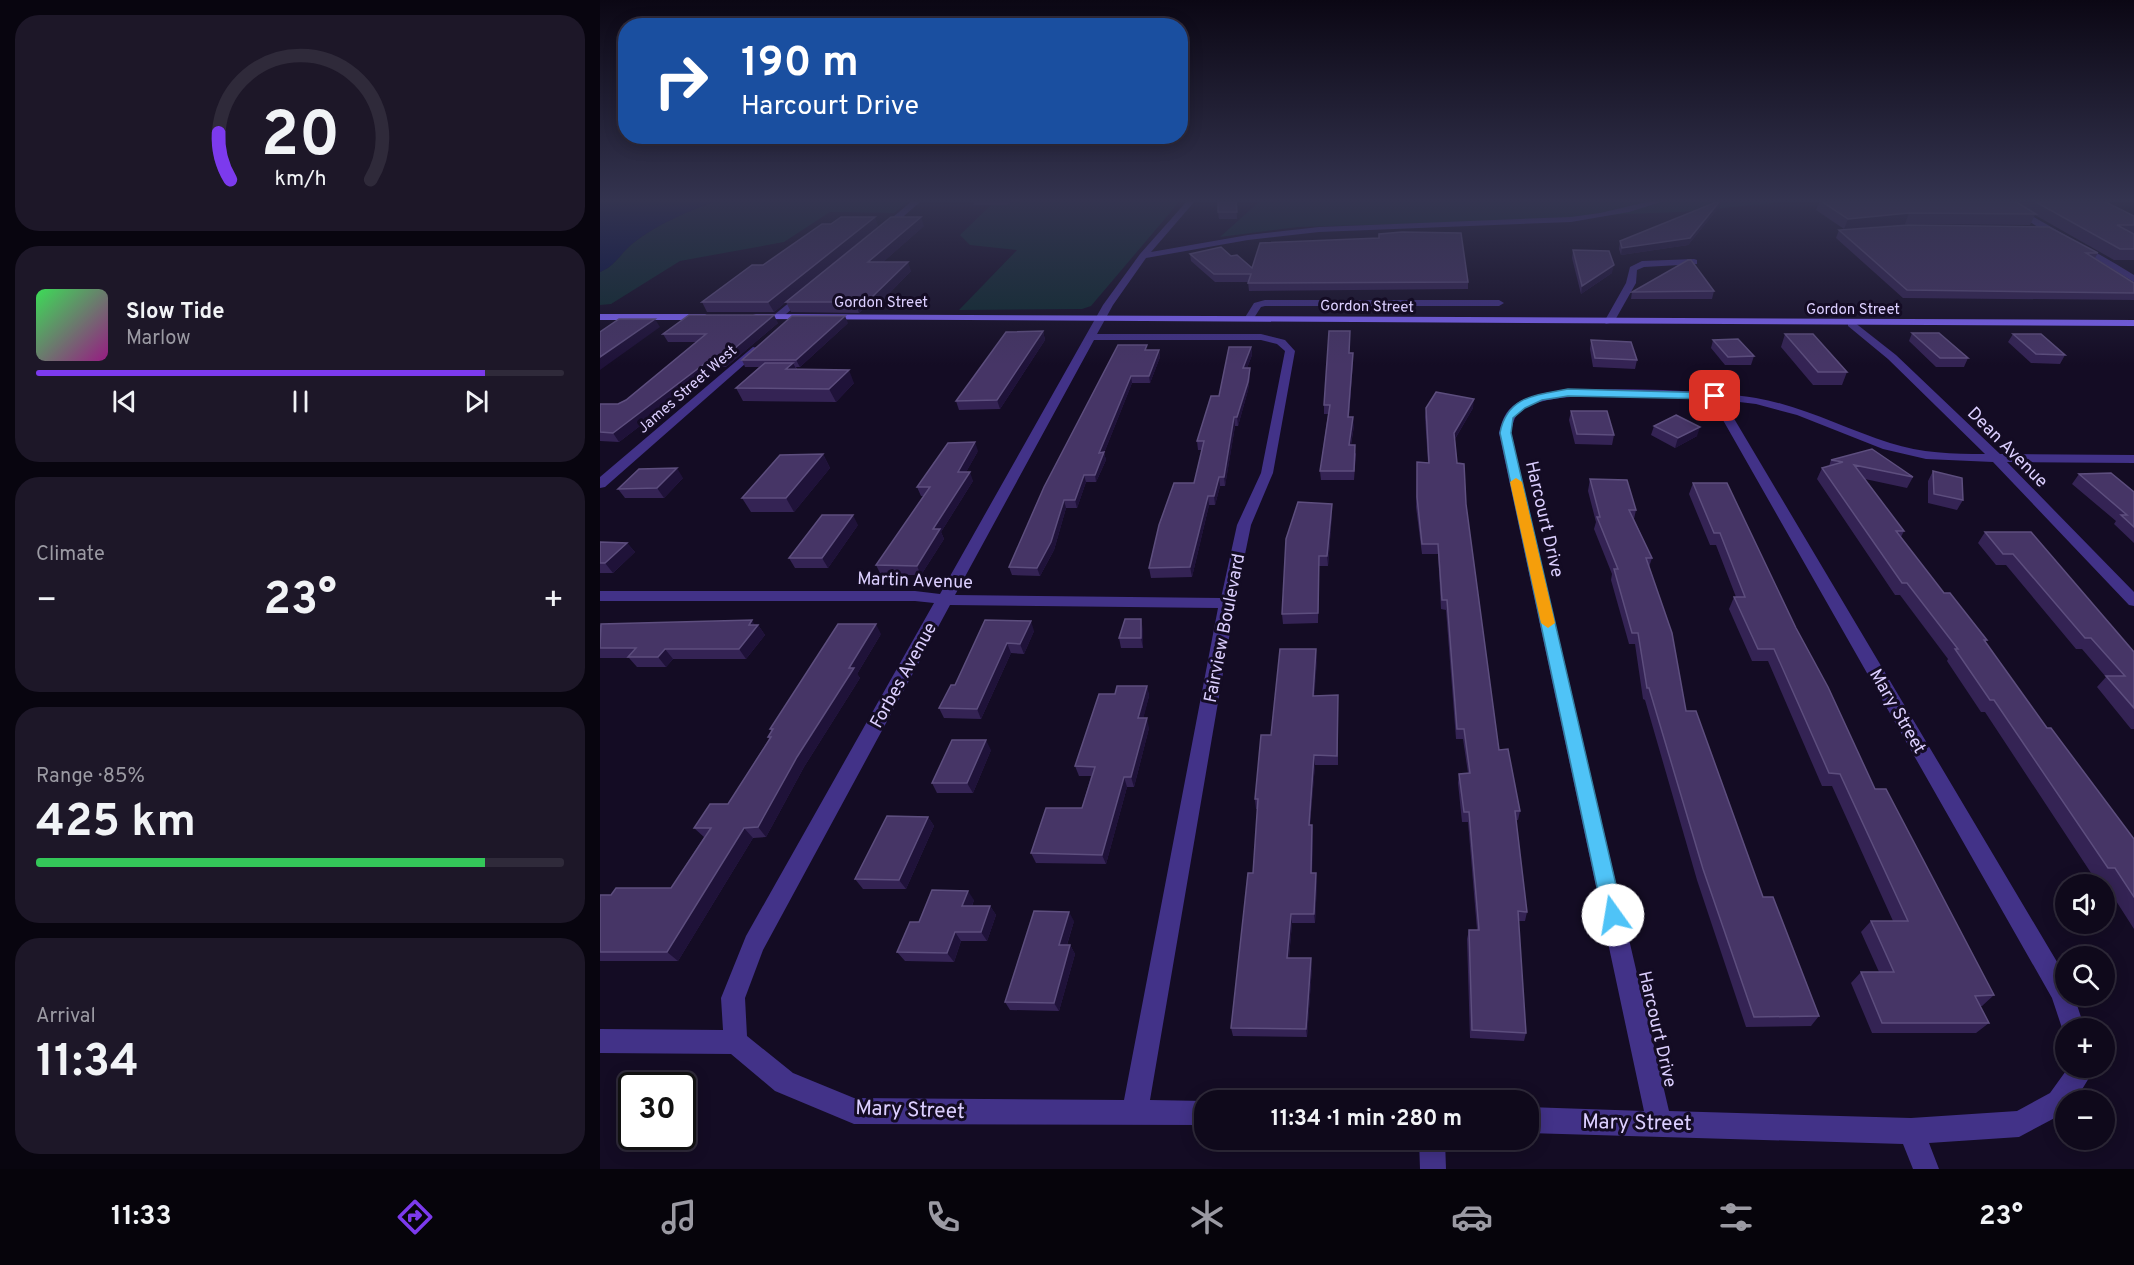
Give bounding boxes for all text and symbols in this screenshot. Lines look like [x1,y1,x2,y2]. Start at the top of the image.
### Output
text: 190 m [741,38,859,91]
icon: right [642,42,720,120]
text: Harcourt Drive [741,90,919,124]
text: 20 [260,99,340,178]
text: km/h [274,166,326,193]
street label: Gordon Street [834,294,928,313]
street label: Gordon Street [1320,297,1414,318]
text: Slow Tide [126,299,225,326]
street label: Gordon Street [1806,301,1900,320]
text: Marlow [126,326,190,352]
street label: James Street West [635,342,741,438]
pin [1689,370,1740,421]
icon: arrive [1698,379,1731,412]
icon: previous [108,385,141,418]
icon: pause [284,385,317,418]
icon: next [460,385,493,418]
street label: Dean Avenue [1962,403,2052,493]
street label: Harcourt Drive [1519,459,1568,580]
text: Climate [36,542,105,568]
street label: Fairview Boulevard [1200,552,1251,705]
street label: Martin Avenue [857,568,973,595]
text: 23° [263,573,337,630]
text: − [36,581,57,623]
text: + [543,581,564,623]
street label: Forbes Avenue [866,619,943,733]
street label: Mary Street [1863,665,1930,758]
text: Range · 85% [36,764,145,790]
text: 425 km [36,795,196,852]
map controls [2055,874,2115,1150]
button: sound [2055,874,2115,934]
position arrow [1581,883,1645,947]
button: search [2055,946,2115,1006]
street label: Harcourt Drive [1632,969,1681,1090]
text: Arrival [36,1004,96,1030]
button: + [2055,1018,2115,1078]
text: 11:34 [36,1035,139,1092]
speed limit sign: 30 [618,1072,696,1150]
button: − [2055,1090,2115,1150]
street label: Mary Street [855,1095,965,1126]
text: 11:34 · 1 min · 280 m [1271,1106,1462,1133]
street label: Mary Street [1582,1109,1692,1138]
icon: directions [394,1196,436,1238]
icon: music [658,1196,700,1238]
icon: phone [922,1196,964,1238]
icon: climate [1186,1196,1228,1238]
icon: car [1451,1196,1493,1238]
icon: filters [1715,1196,1757,1238]
text: 11:33 [111,1200,172,1234]
text: 23° [1979,1200,2023,1234]

